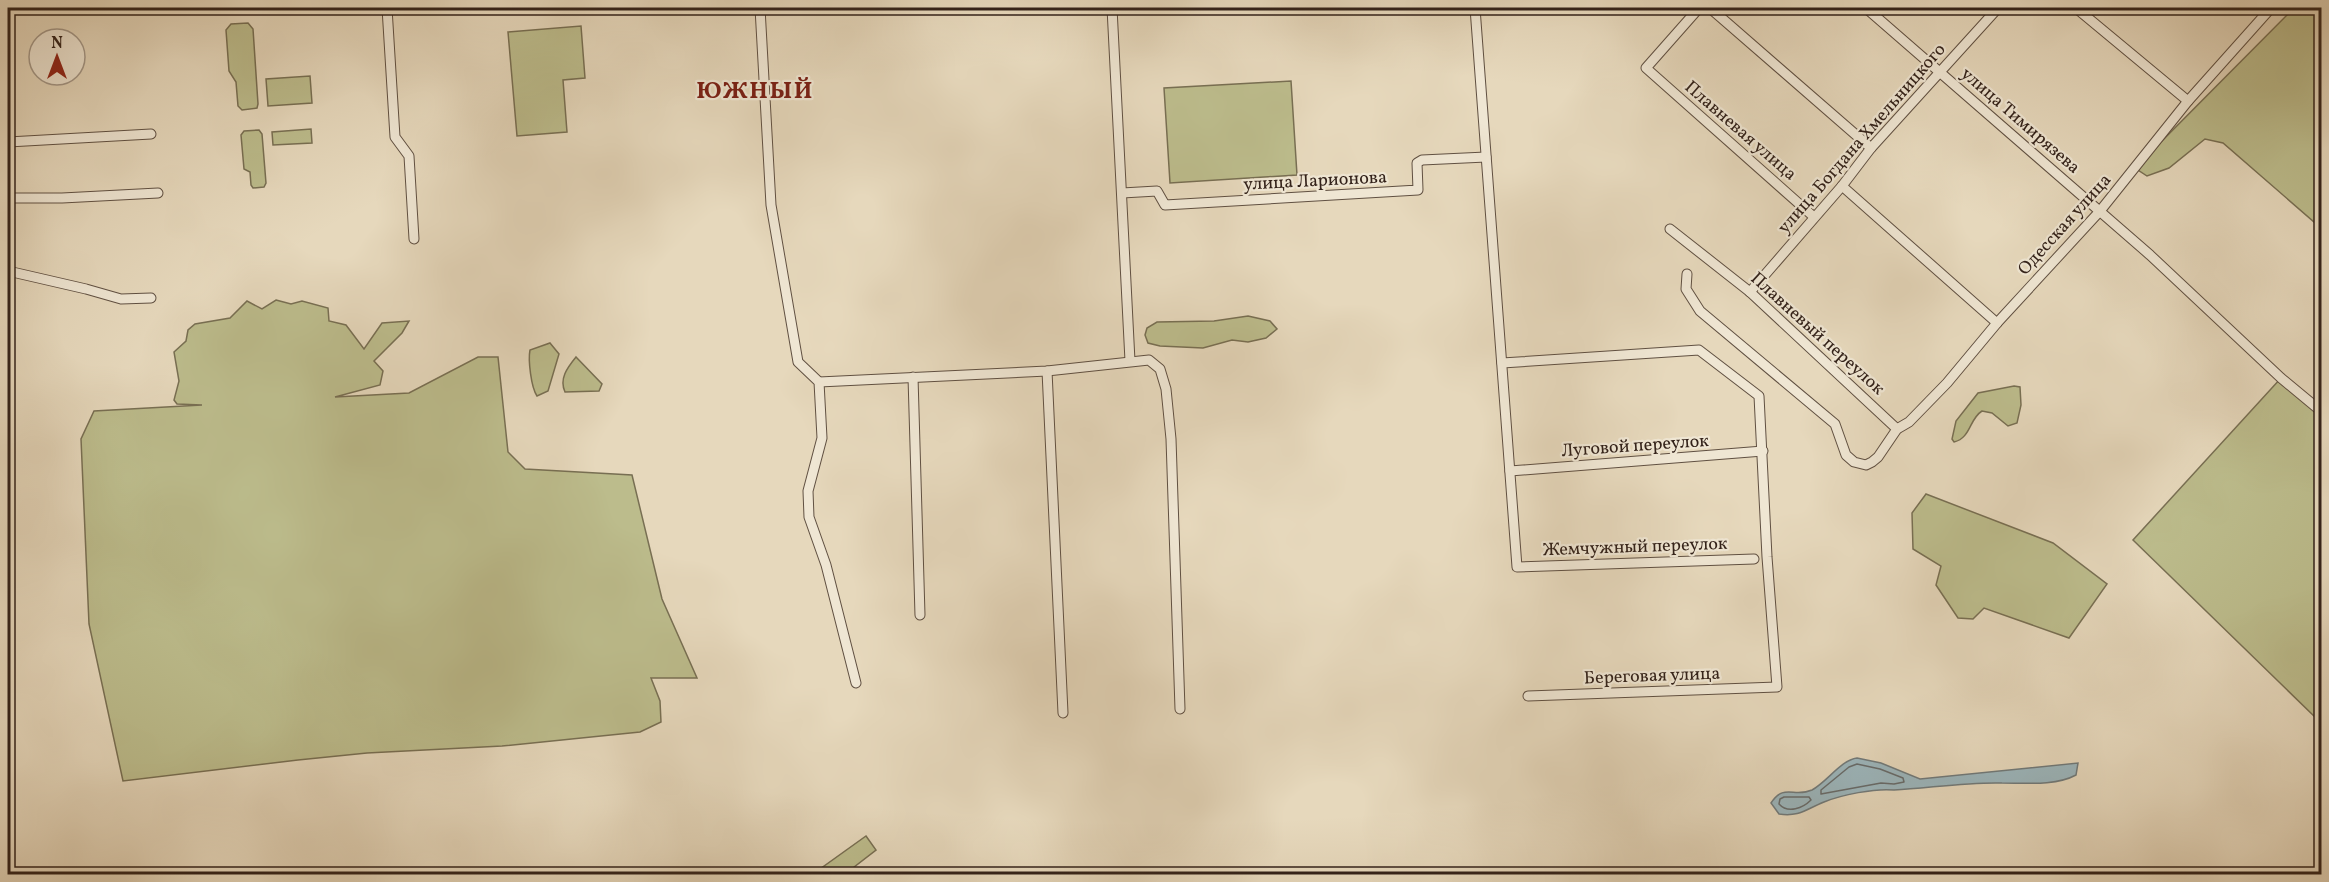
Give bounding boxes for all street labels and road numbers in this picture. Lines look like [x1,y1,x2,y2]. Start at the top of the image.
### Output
street label: улица Богдана Хмельницкого [1772,38,1952,240]
street label: улица Тимирязева [1955,62,2085,180]
street label: Плавневая улица [1678,75,1802,187]
street label: улица Ларионова [1243,165,1388,198]
street label: Одесская улица [2013,169,2118,281]
street label: Плавневый переулок [1744,267,1890,402]
street label: Луговой переулок [1561,429,1710,464]
street label: Жемчужный переулок [1542,532,1728,563]
street label: Береговая улица [1583,662,1721,691]

